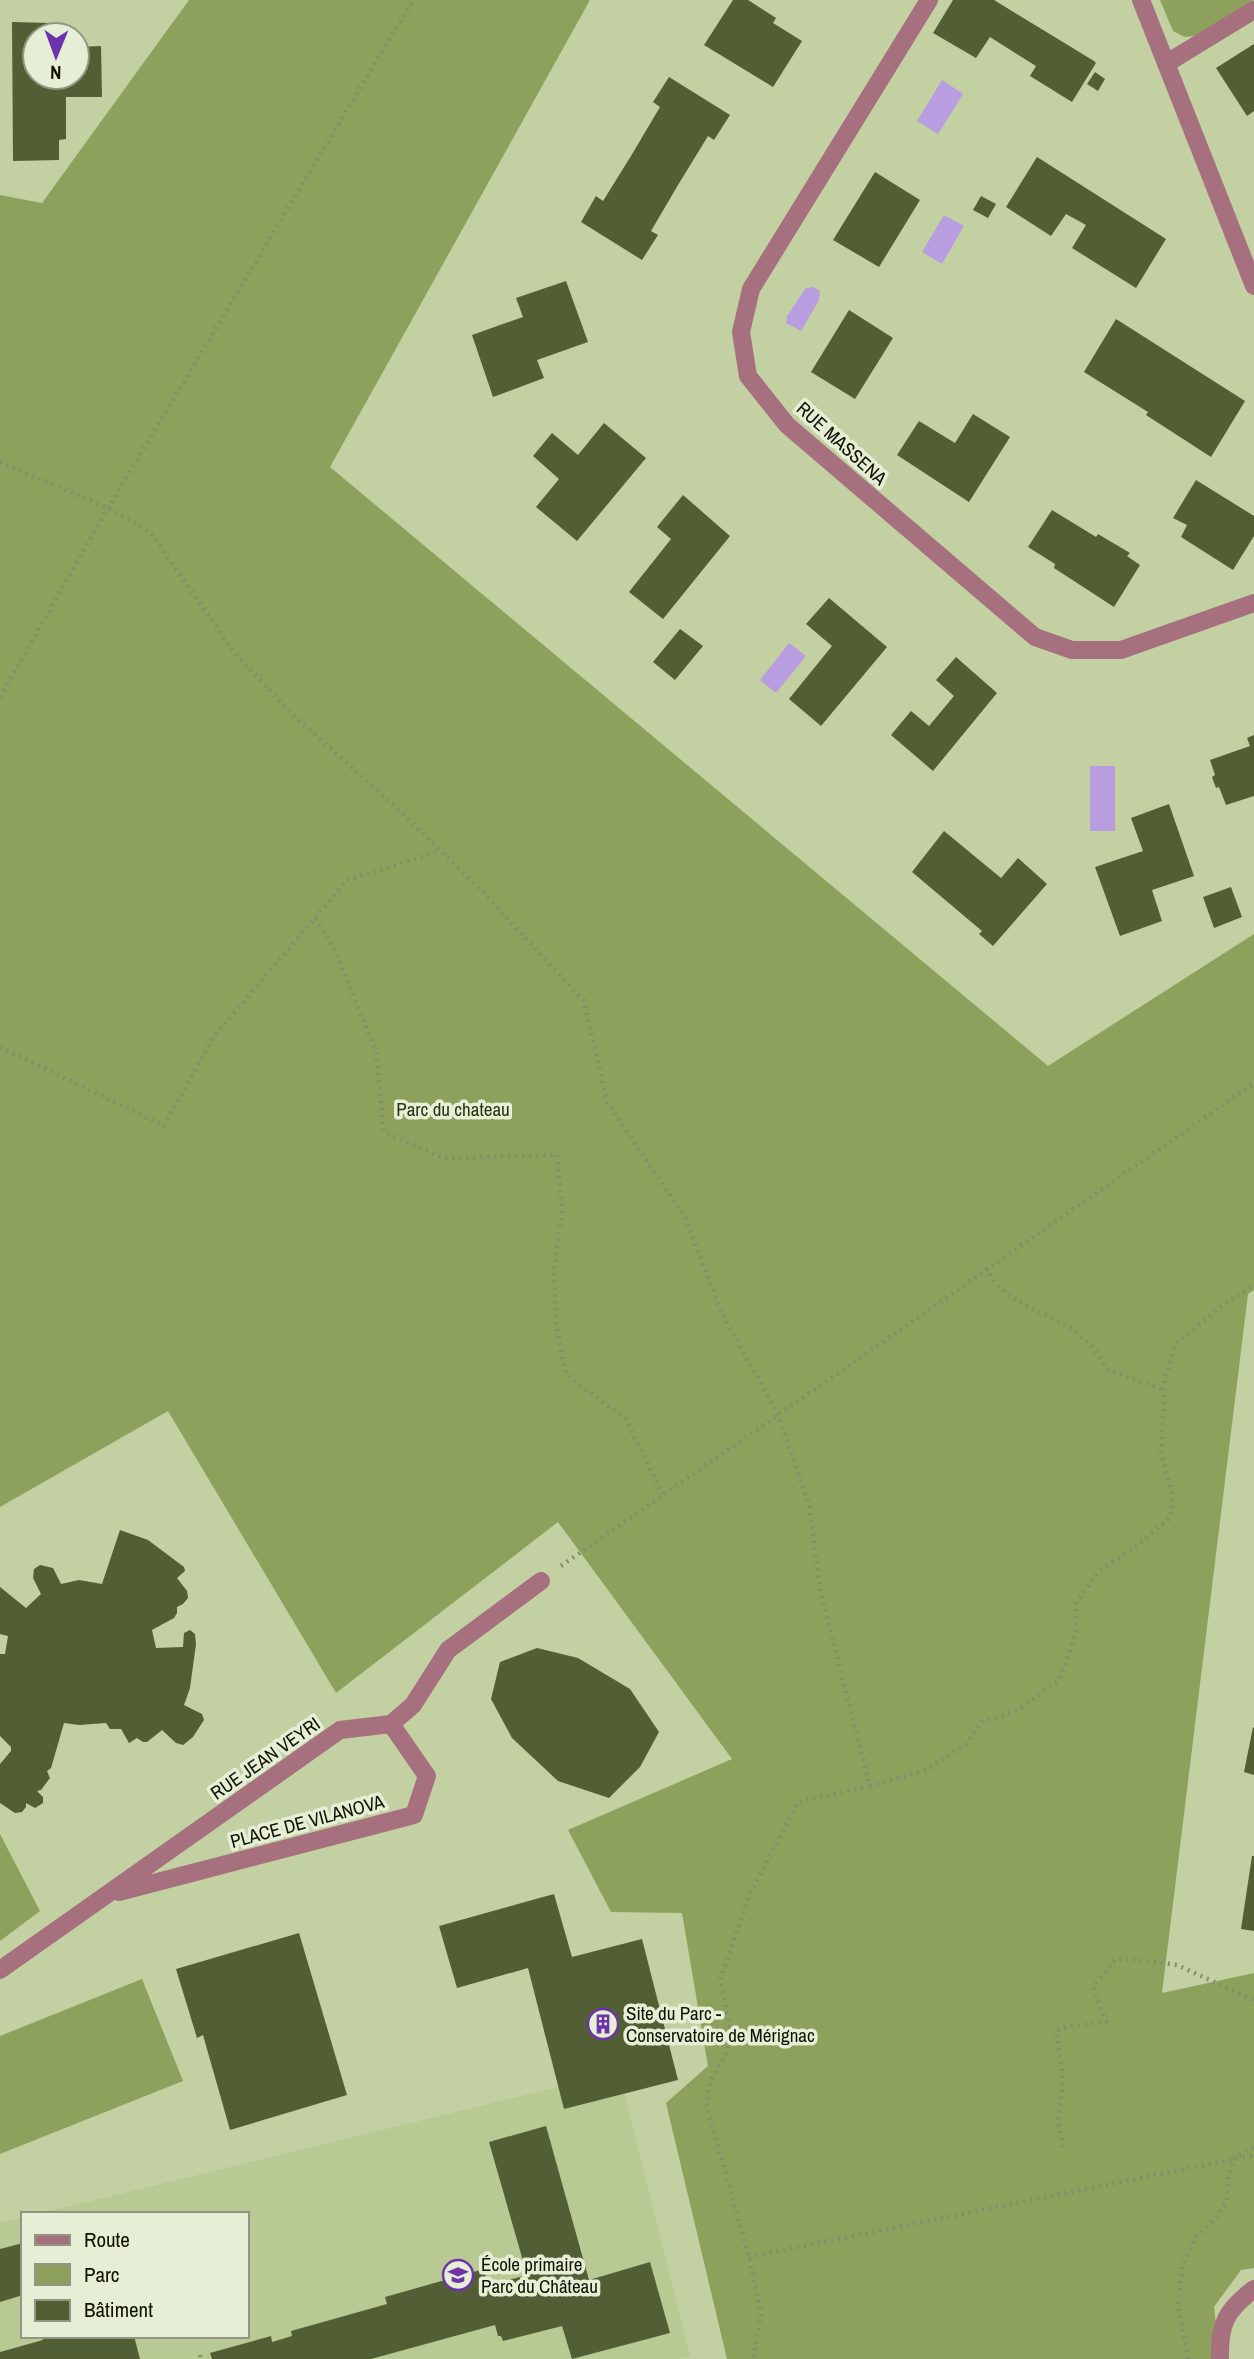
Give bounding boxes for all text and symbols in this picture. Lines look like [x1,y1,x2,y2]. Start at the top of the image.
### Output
north arrow [21,21,91,91]
text: N [50,60,62,86]
street label: RUE MASSENA [791,395,893,491]
park label: Parc du chateau [396,1096,510,1122]
street label: RUE JEAN VEYRI [205,1711,325,1805]
street label: PLACE DE VILANOVA [227,1788,387,1854]
place label: Site du Parc - Conservatoire de Mérignac [626,2000,815,2048]
building icon: Site du Parc - Conservatoire de Mérignac [586,2007,620,2041]
legend [21,2212,248,2338]
text: Route [84,2225,130,2254]
place label: École primaire Parc du Château [481,2251,598,2299]
school or university icon: École primaire Parc du Château [441,2258,475,2292]
text: Parc [84,2260,119,2289]
text: Bâtiment [84,2295,153,2324]

